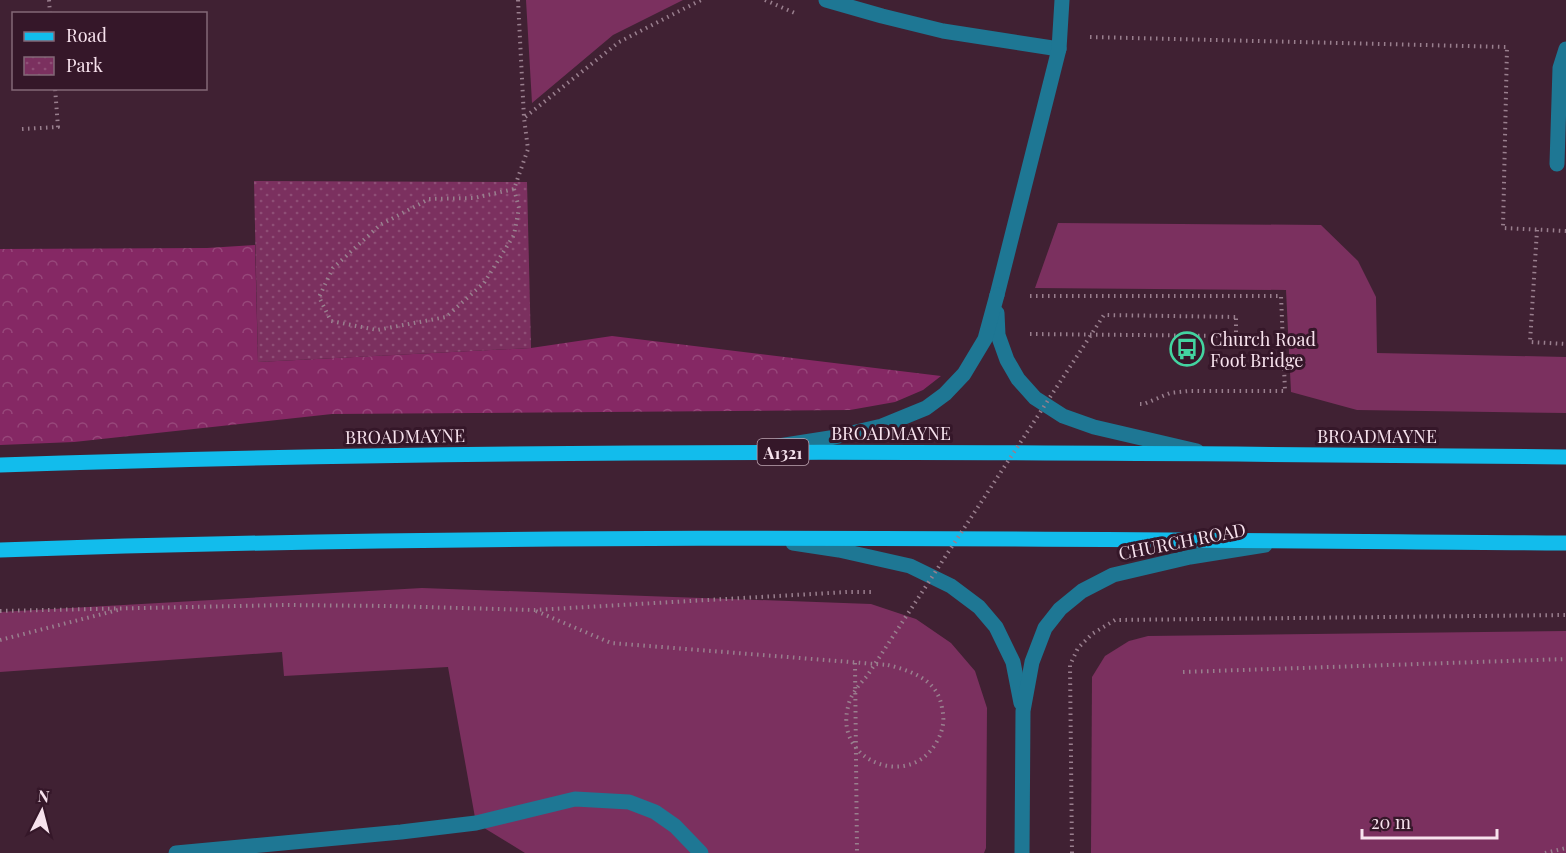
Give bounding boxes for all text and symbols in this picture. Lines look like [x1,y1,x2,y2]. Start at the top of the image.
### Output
legend [12,12,207,90]
text: Road [66,23,107,47]
text: Park [66,53,103,77]
place label: Church Road Foot Bridge [1210,327,1316,372]
bus stop icon: Church Road Foot Bridge [1169,331,1205,367]
street label: BROADMAYNE [831,421,951,445]
street label: BROADMAYNE [345,423,465,449]
street label: BROADMAYNE [1317,424,1437,448]
road number: A1321 [758,439,808,465]
street label: CHURCH ROAD [1116,517,1248,565]
north arrow [12,781,72,841]
text: N [37,785,51,807]
scale bar [1362,802,1497,840]
text: 20 m [1371,810,1411,834]

